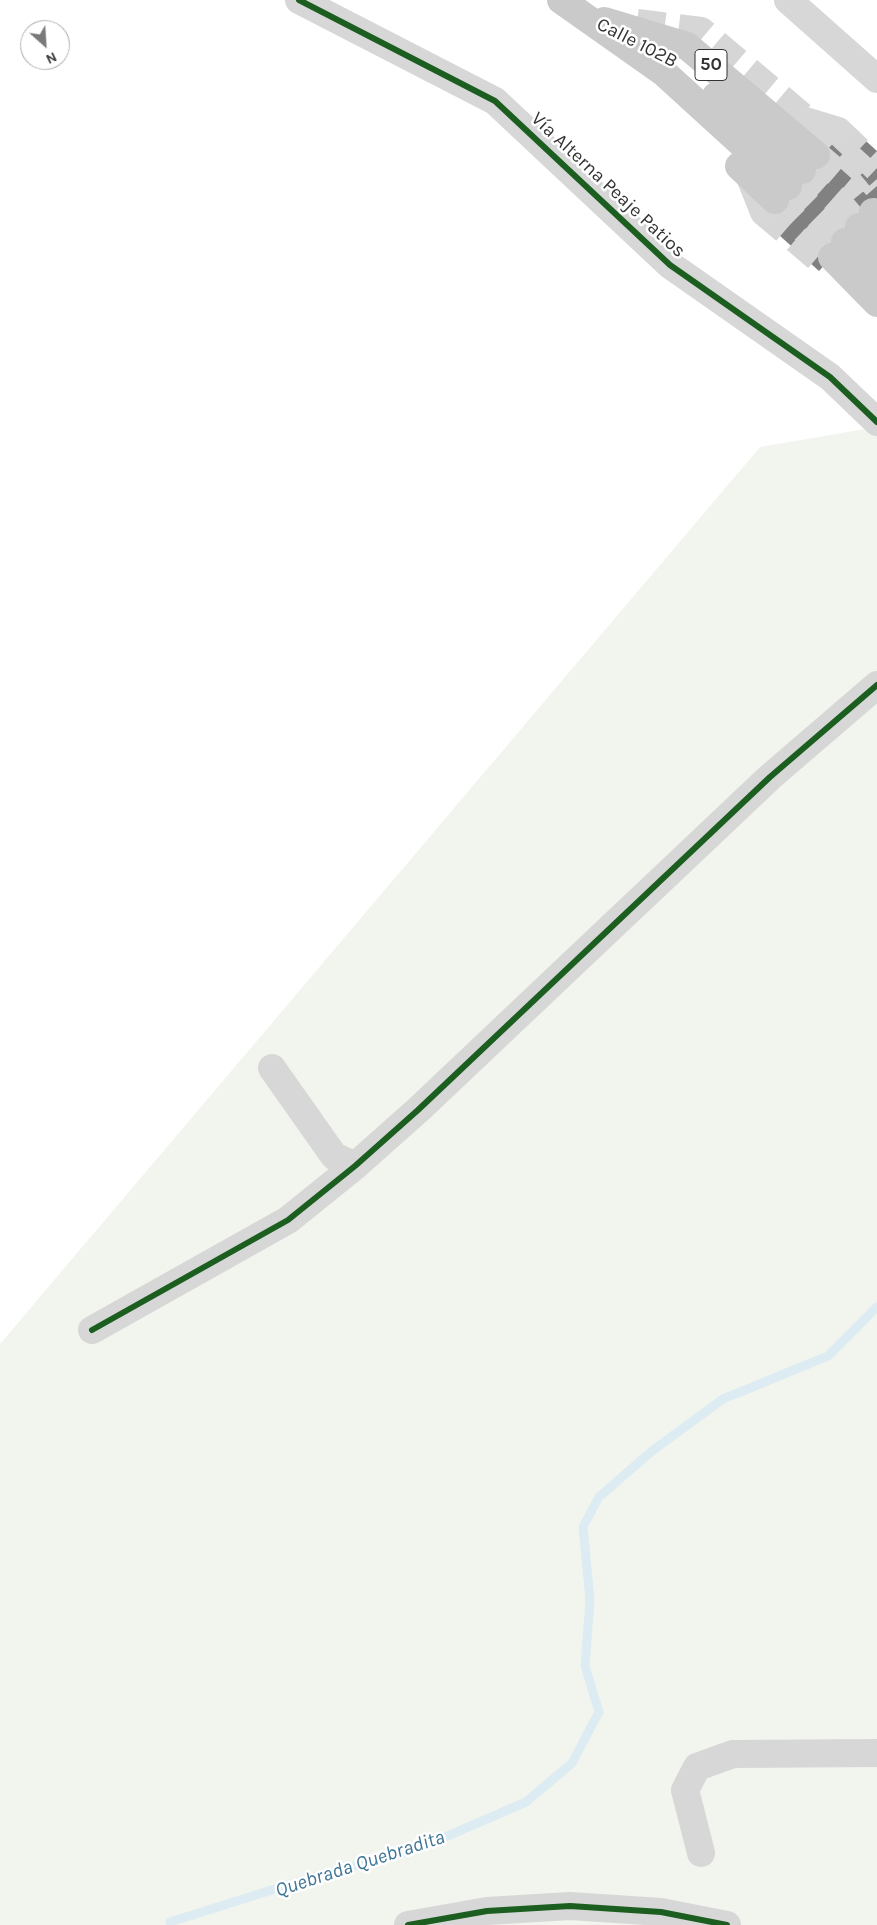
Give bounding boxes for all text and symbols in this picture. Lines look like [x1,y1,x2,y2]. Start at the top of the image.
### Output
street label: Calle 102B [593,13,681,73]
north arrow [20,20,70,70]
text: N [43,48,60,68]
road number: 50 [695,50,727,80]
street label: Vía Alterna Peaje Patios [526,107,690,263]
water label: Quebrada Quebradita [272,1825,448,1903]

